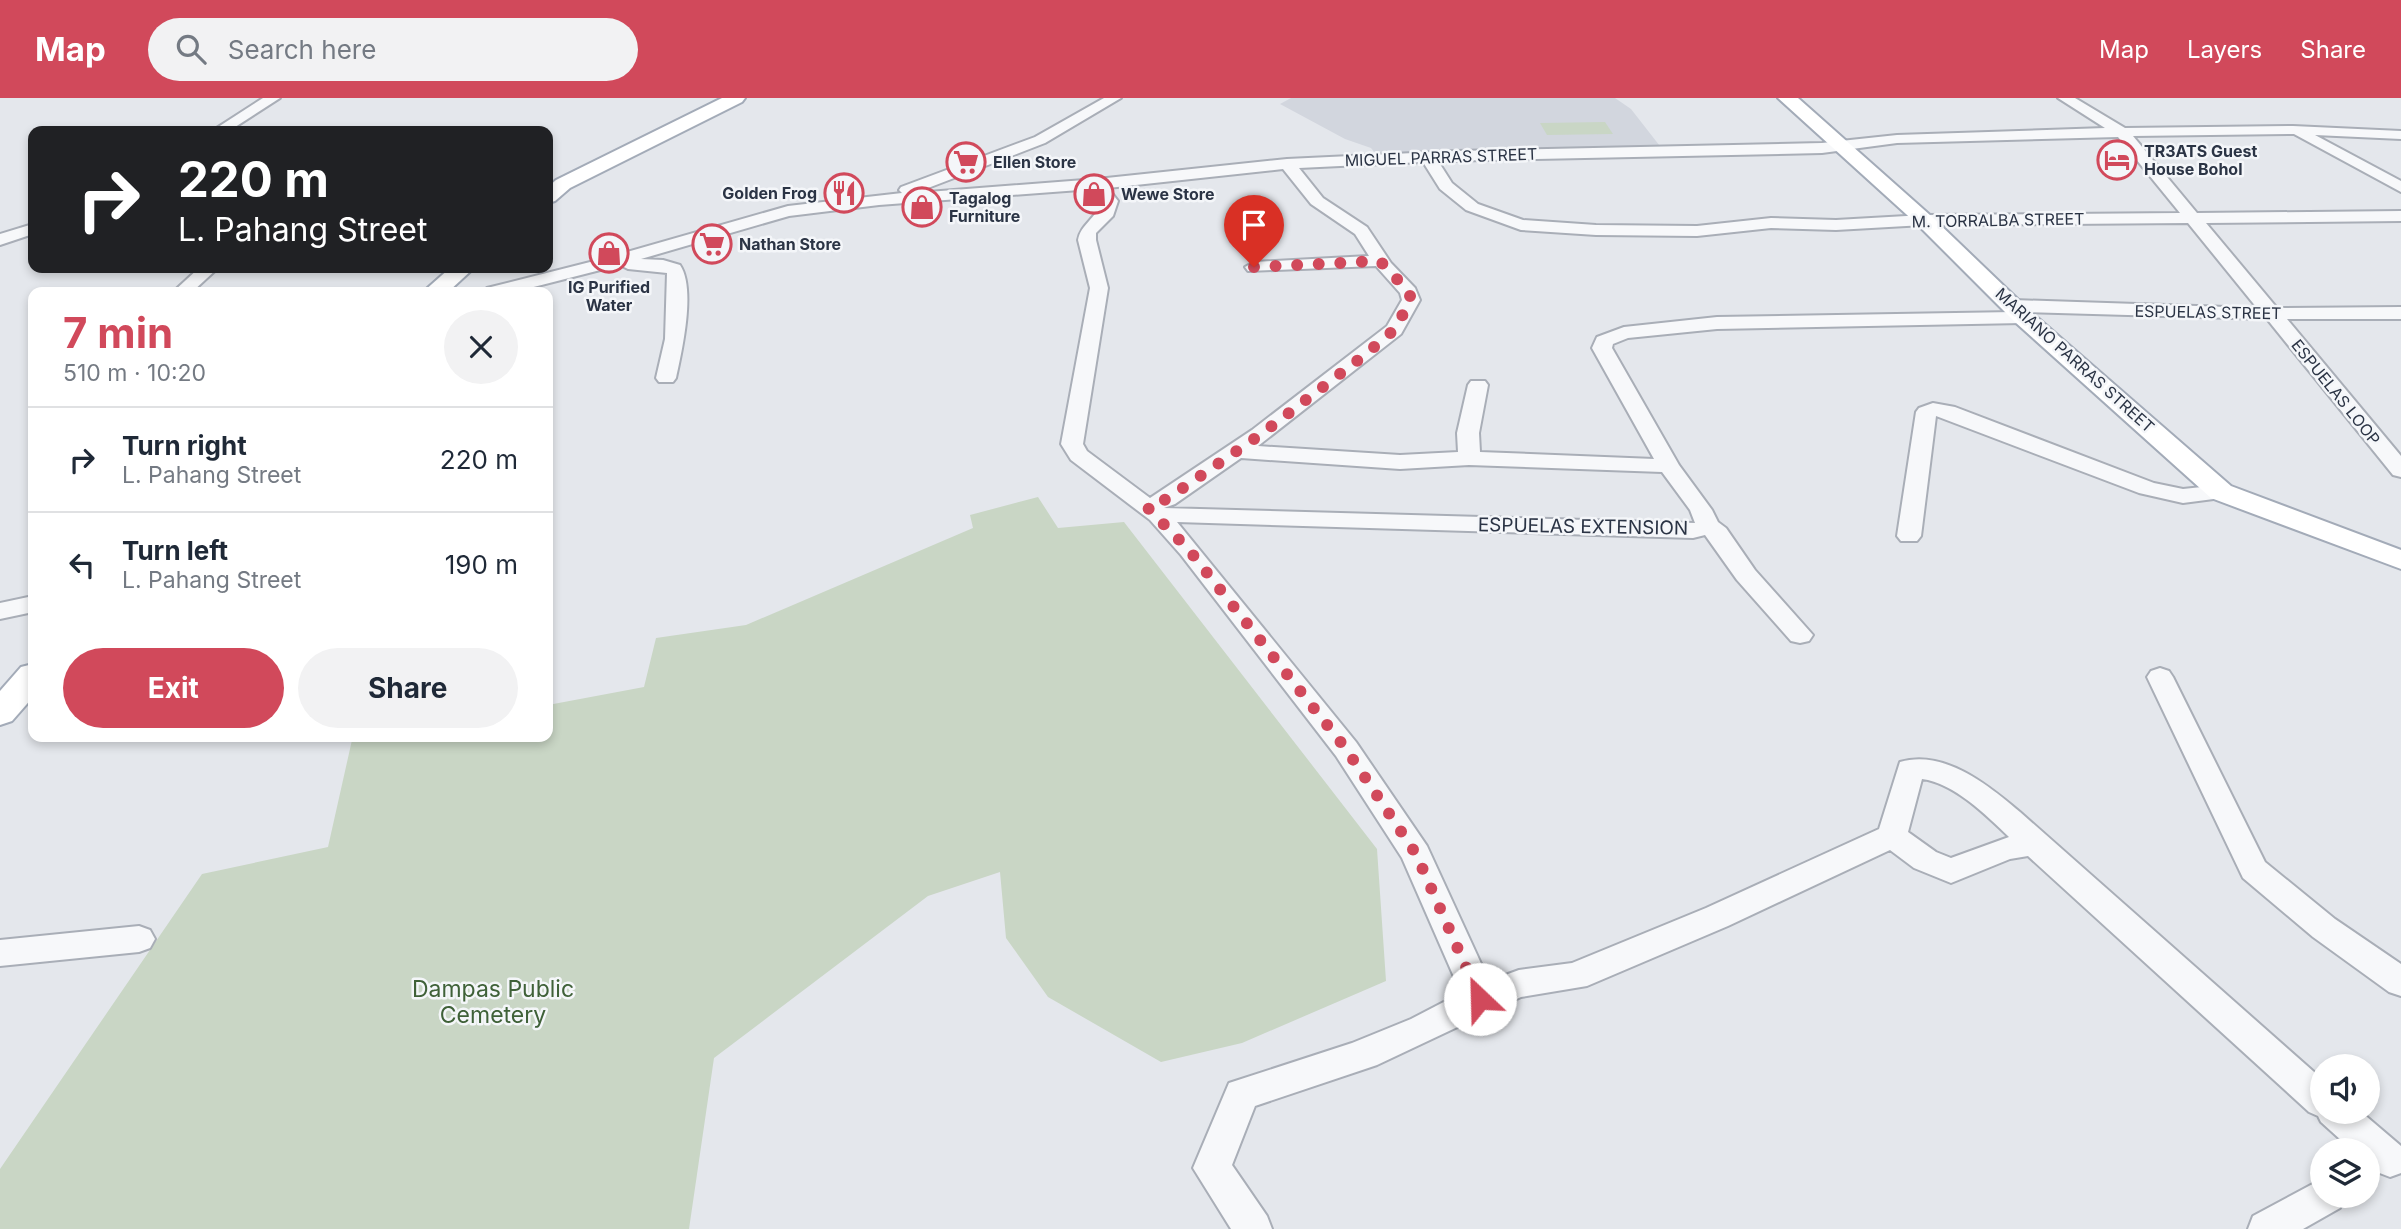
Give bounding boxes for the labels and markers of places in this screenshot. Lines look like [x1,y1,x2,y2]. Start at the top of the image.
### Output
hotel icon: TR3ATS Guest House Bohol [2096,139,2138,181]
supermarket icon: Ellen Store [945,141,987,183]
place label: TR3ATS Guest House Bohol [2144,141,2257,179]
place label: Ellen Store [993,152,1076,172]
restaurant icon: Golden Frog [823,172,865,214]
shop icon: Wewe Store [1073,173,1115,215]
place label: Golden Frog [722,183,817,203]
place label: Wewe Store [1121,184,1214,204]
shop icon: Tagalog Furniture [901,186,943,228]
place label: Tagalog Furniture [949,188,1020,226]
pin [1224,195,1284,267]
supermarket icon: Nathan Store [691,223,733,265]
shop icon: IG Purified Water [588,232,630,274]
place label: Nathan Store [739,234,841,254]
place label: IG Purified Water [568,277,650,315]

